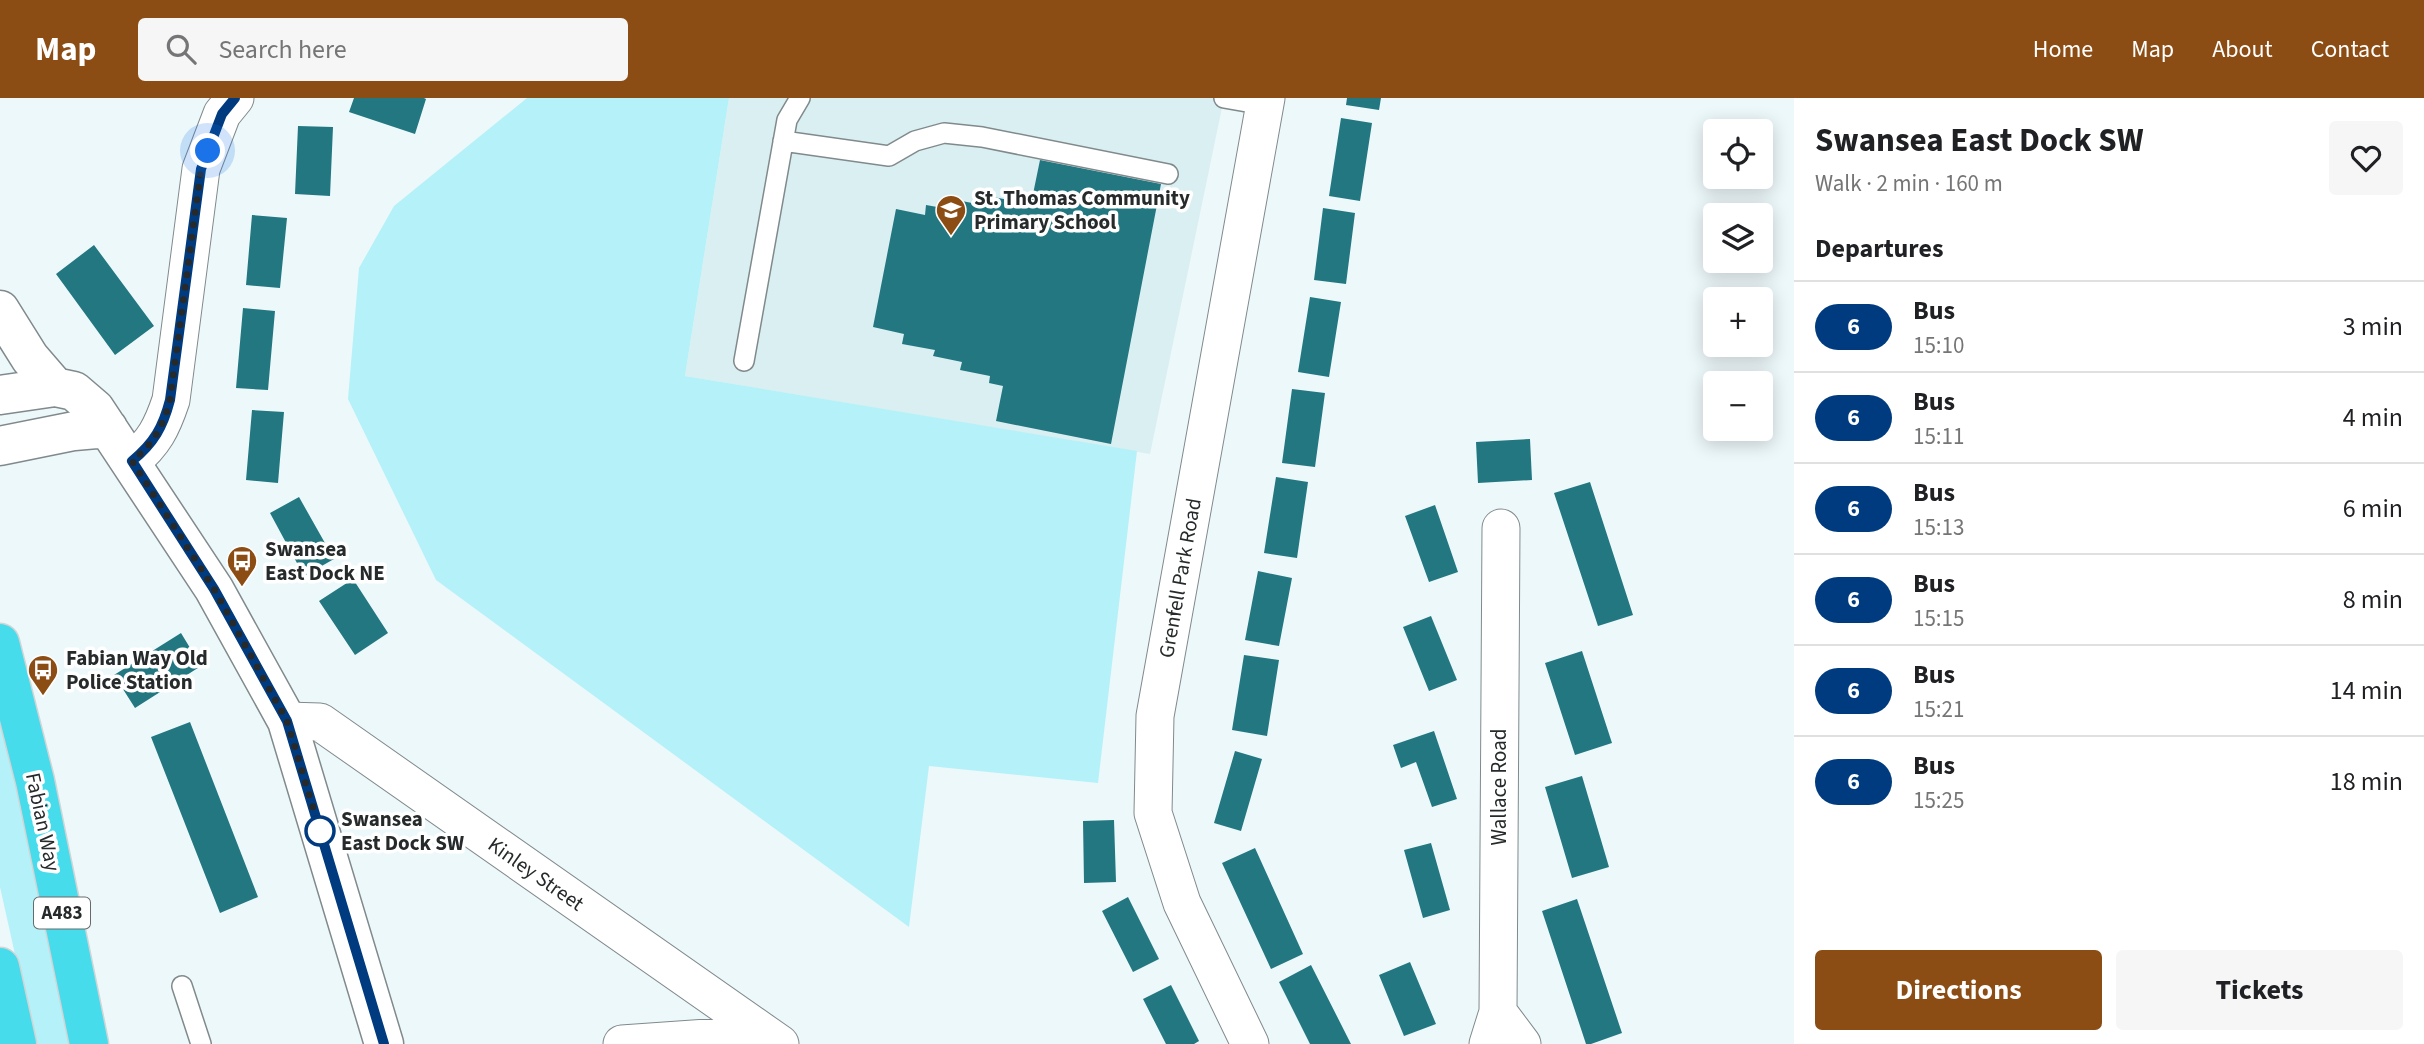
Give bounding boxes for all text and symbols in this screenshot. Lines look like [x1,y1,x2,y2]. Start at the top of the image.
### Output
search box [138,18,628,81]
text: Map [35,26,96,73]
icon: search [162,30,200,68]
text: Search here [218,31,347,68]
text: Home [2033,32,2093,67]
text: Map [2131,32,2174,67]
text: About [2212,32,2273,67]
text: Contact [2311,32,2389,67]
text: Swansea East Dock SW [1815,117,2143,164]
map controls [1703,119,1773,441]
button: locate [1703,119,1773,189]
button: heart [2329,121,2403,195]
your location [190,133,225,168]
text: Walk · 2 min · 160 m [1815,167,2003,200]
place label: St. Thomas Community Primary School [974,183,1190,237]
school or university icon: St. Thomas Community Primary School [934,193,968,237]
button: layers [1703,203,1773,273]
text: Departures [1815,230,1943,267]
button: + [1703,287,1773,357]
text: Bus [1913,292,1955,329]
text: 3 min [2343,308,2403,345]
text: 6 [1847,309,1860,344]
text: 15:10 [1913,329,1964,362]
button: − [1703,371,1773,441]
text: Bus [1913,383,1955,420]
text: 4 min [2343,399,2403,436]
text: 6 [1847,400,1860,435]
text: 15:11 [1913,420,1964,453]
text: Bus [1913,474,1955,511]
text: 6 min [2343,490,2403,527]
text: 6 [1847,491,1860,526]
street label: Grenfell Park Road [1151,496,1209,660]
text: 15:13 [1913,511,1964,544]
place label: Swansea East Dock NE [265,534,385,588]
bus stop icon: Swansea East Dock NE [225,544,259,588]
text: Bus [1913,565,1955,602]
text: 8 min [2343,581,2403,618]
text: 6 [1847,582,1860,617]
text: 15:15 [1913,602,1964,635]
place label: Fabian Way Old Police Station [66,643,208,697]
bus stop icon: Fabian Way Old Police Station [26,653,60,697]
text: Bus [1913,656,1955,693]
text: 14 min [2330,672,2403,709]
text: 6 [1847,673,1860,708]
text: 15:21 [1913,693,1964,726]
street label: Wallace Road [1484,729,1514,845]
text: Bus [1913,747,1955,784]
text: 18 min [2330,763,2403,800]
text: 6 [1847,764,1860,799]
street label: Fabian Way [18,770,68,874]
text: 15:25 [1913,784,1964,817]
place label: Swansea East Dock SW [341,804,464,858]
marker: Swansea East Dock SW [305,816,335,846]
street label: Kinley Street [482,830,590,918]
road number: A483 [34,898,90,928]
button: Directions [1815,950,2102,1030]
button: Tickets [2116,950,2403,1030]

